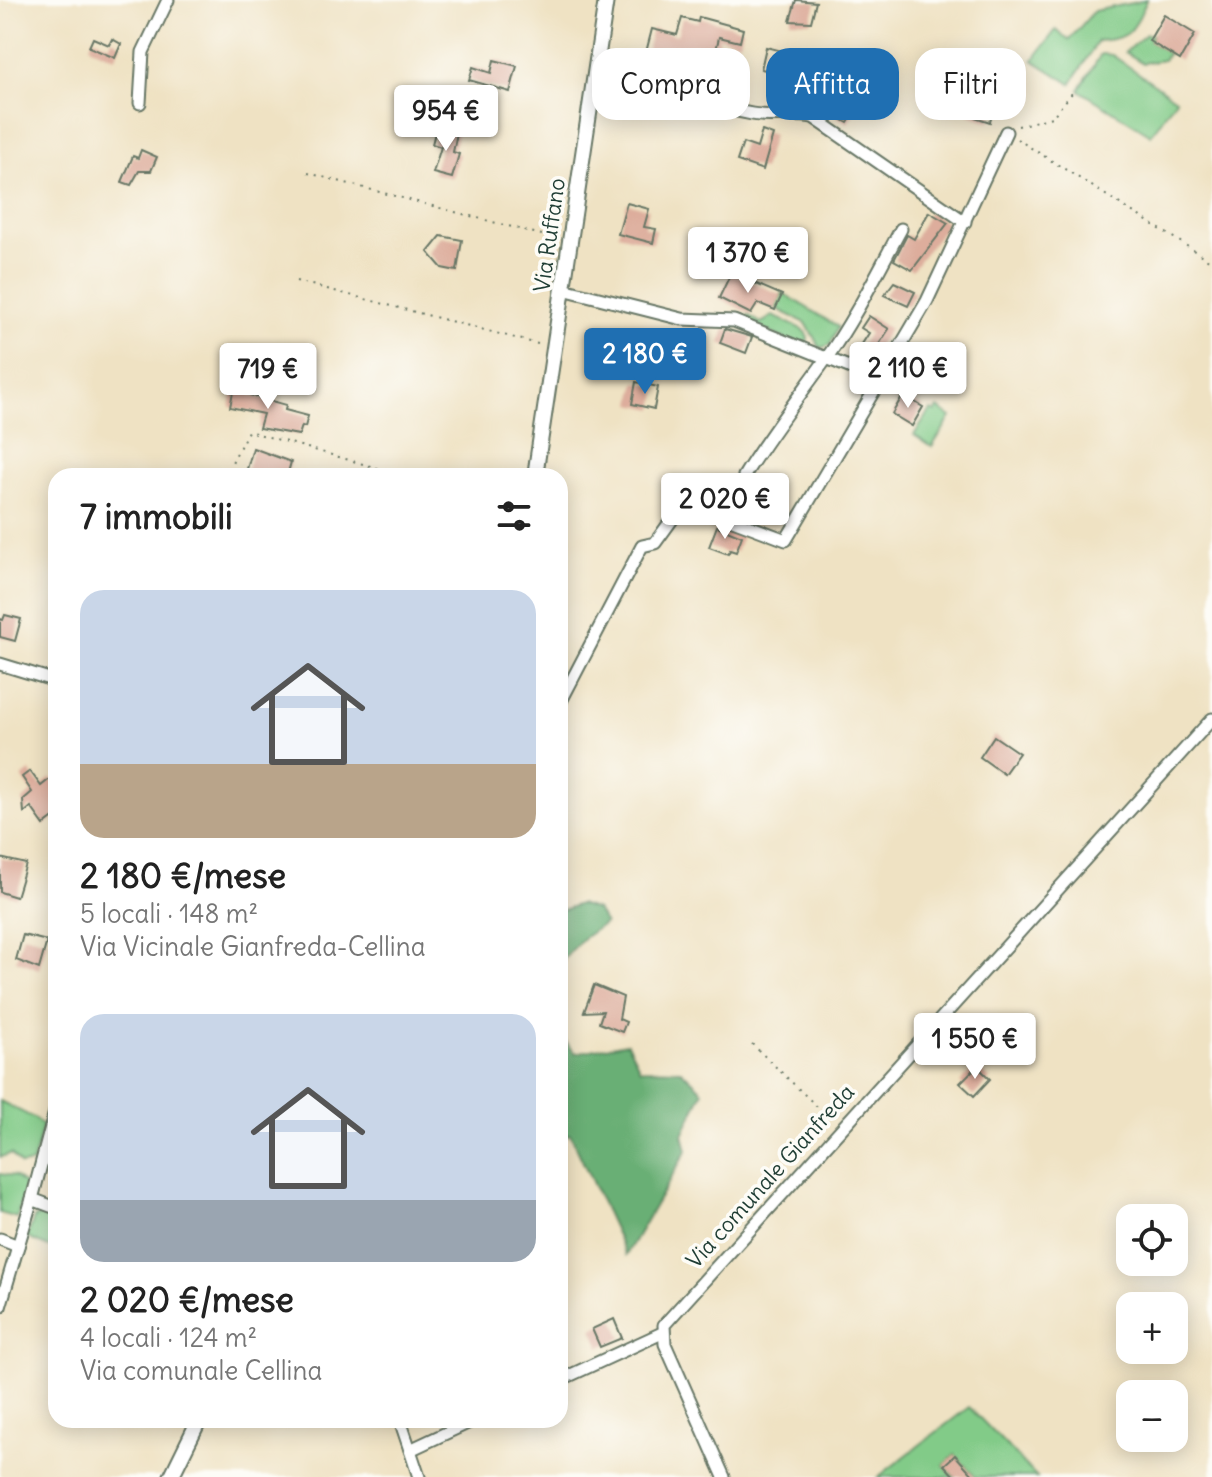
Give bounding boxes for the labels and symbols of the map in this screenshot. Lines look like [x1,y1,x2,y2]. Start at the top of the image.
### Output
pin: 954 € [390,85,502,153]
street label: Via Ruffano [527,176,571,294]
pin: 1 370 € [674,227,822,295]
pin: 2 180 € [571,328,719,396]
pin: 2 110 € [834,342,982,410]
pin: 719 € [212,343,324,411]
pin: 2 020 € [651,473,799,541]
pin: 1 550 € [901,1013,1049,1081]
street label: Via comunale Gianfreda [680,1078,860,1274]

